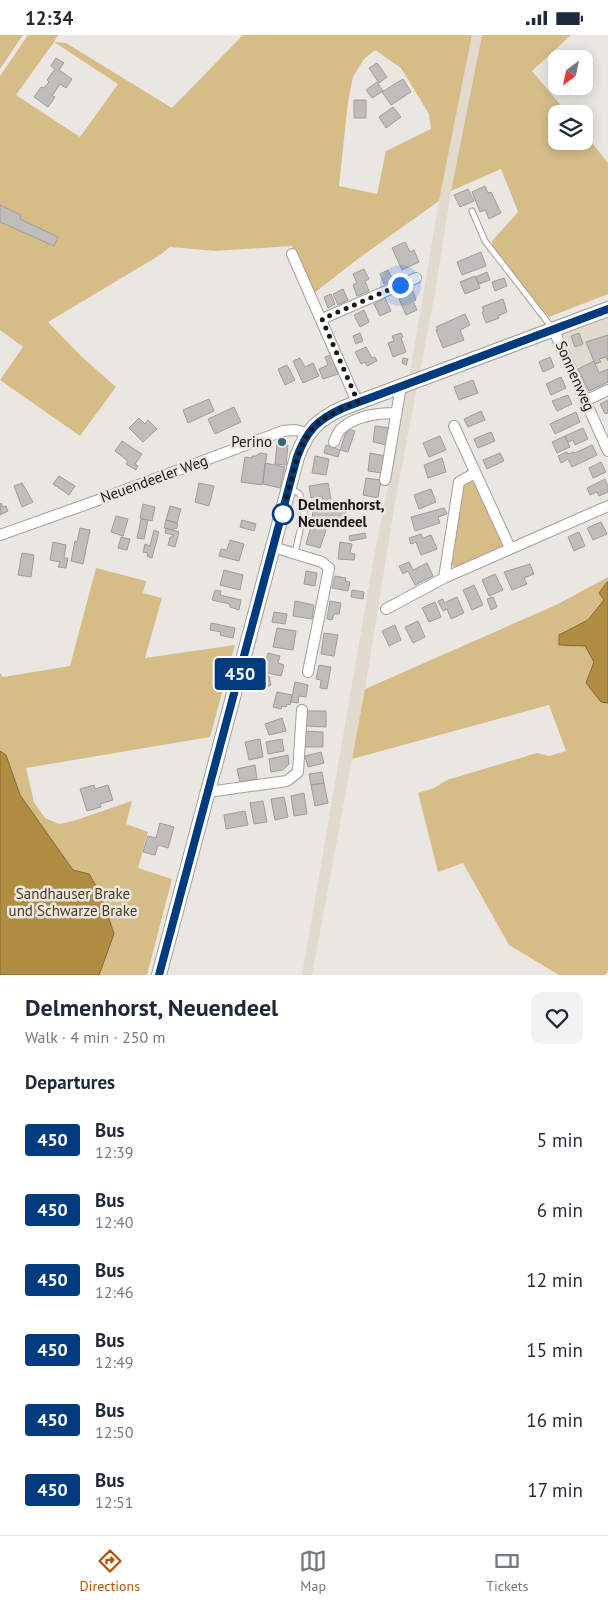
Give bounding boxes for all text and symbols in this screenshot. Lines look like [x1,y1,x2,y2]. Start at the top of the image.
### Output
text: 12:34 [25,6,73,30]
north arrow [548,50,592,95]
map controls [548,50,593,150]
button: layers [548,105,593,150]
your location [388,273,413,298]
street label: Sonnenweg [552,338,599,414]
place label: Perino [231,432,272,451]
marker: Perino [276,436,288,448]
street label: Neuendeeler Weg [98,450,210,507]
place label: Delmenhorst, Neuendeel [298,495,385,531]
marker: Delmenhorst, Neuendeel [272,503,294,525]
line badge: 450 [211,658,269,690]
text: 450 [225,662,255,685]
park label: Sandhauser Brake und Schwarze Brake [9,884,137,920]
text: Delmenhorst, Neuendeel [25,992,278,1023]
button: heart [531,992,583,1044]
text: Walk · 4 min · 250 m [25,1027,165,1047]
text: Departures [25,1070,115,1094]
text: Bus [95,1118,124,1142]
text: 450 [37,1128,68,1151]
text: 5 min [537,1128,583,1152]
text: 12:39 [95,1142,133,1162]
text: Bus [95,1188,124,1212]
text: 450 [37,1198,68,1221]
text: 6 min [537,1198,583,1222]
text: 12:40 [95,1212,133,1232]
text: Bus [95,1258,124,1282]
text: 450 [37,1268,68,1291]
text: 12 min [526,1268,583,1292]
text: 12:46 [95,1282,133,1302]
text: Bus [95,1328,124,1352]
text: 450 [37,1338,68,1361]
text: 15 min [526,1338,583,1362]
text: 12:49 [95,1352,133,1372]
text: Bus [95,1398,124,1422]
text: 450 [37,1408,68,1431]
text: 16 min [526,1408,583,1432]
text: 12:50 [95,1422,133,1442]
text: Bus [95,1468,124,1492]
text: 450 [37,1478,68,1501]
text: 17 min [527,1478,583,1502]
text: 12:51 [95,1492,133,1512]
tab: Directions [80,1547,140,1595]
tab: Map [299,1547,327,1595]
tab: Tickets [486,1547,528,1595]

